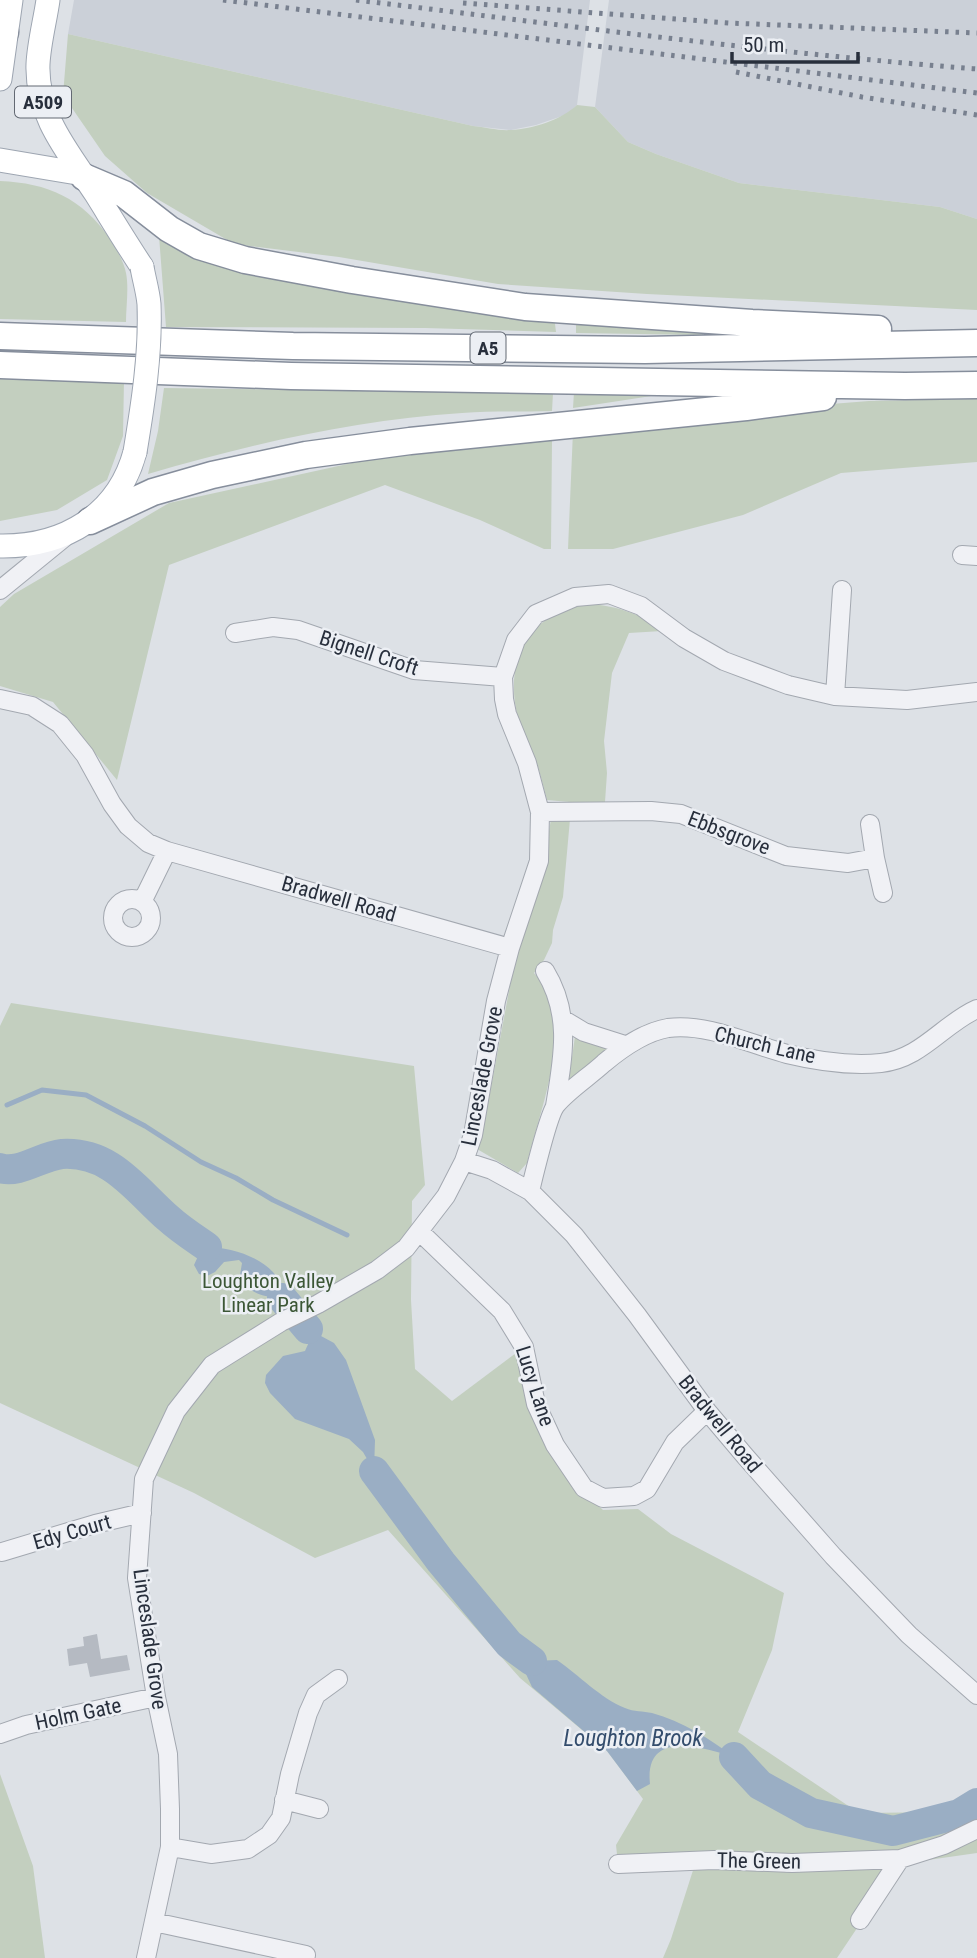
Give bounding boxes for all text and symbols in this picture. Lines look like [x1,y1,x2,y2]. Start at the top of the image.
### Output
scale bar [732,21,858,65]
text: 50 m [743,33,784,57]
road number: A509 [15,86,71,118]
road number: A5 [470,332,505,364]
street label: Bignell Croft [316,626,422,680]
street label: Ebbsgrove [684,806,774,860]
street label: Bradwell Road [279,871,399,927]
street label: Linceslade Grove [457,1004,507,1148]
street label: Church Lane [712,1022,818,1068]
park label: Loughton Valley Linear Park [202,1269,334,1317]
street label: Lucy Lane [511,1343,559,1429]
street label: Bradwell Road [674,1371,766,1477]
street label: Edy Court [30,1509,114,1555]
street label: Linceslade Grove [128,1567,172,1711]
street label: Holm Gate [33,1693,123,1735]
water label: Loughton Brook [563,1725,704,1752]
street label: The Green [717,1848,801,1874]

